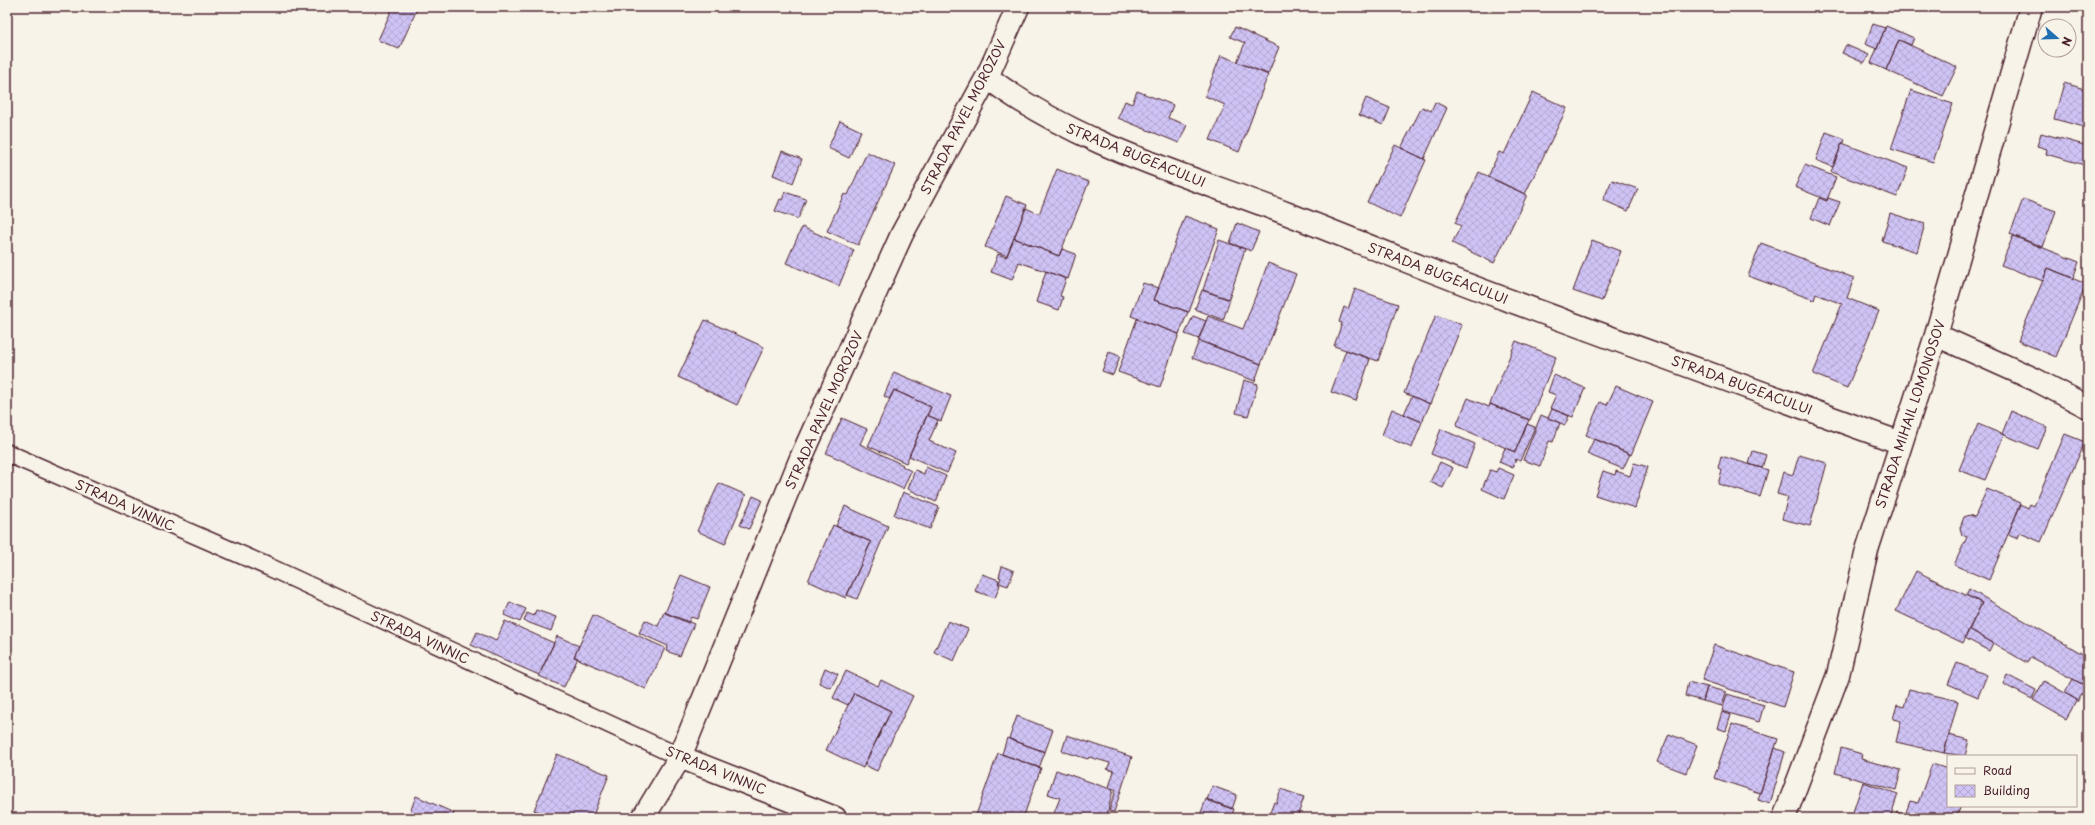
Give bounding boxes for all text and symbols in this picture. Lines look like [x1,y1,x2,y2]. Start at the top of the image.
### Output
north arrow [2037,18,2077,58]
text: N [2057,35,2076,49]
street label: STRADA PAVEL MOROZOV [915,36,1010,198]
street label: STRADA BUGEACULUI [1064,118,1209,191]
street label: STRADA BUGEACULUI [1365,237,1511,308]
street label: STRADA MIHAIL LOMONOSOV [1870,317,1949,511]
street label: STRADA PAVEL MOROZOV [780,327,867,492]
street label: STRADA BUGEACULUI [1669,350,1815,419]
street label: STRADA VINNIC [72,474,178,535]
street label: STRADA VINNIC [368,605,473,668]
street label: STRADA VINNIC [663,741,769,798]
legend [1947,755,2077,807]
text: Road [1983,761,2012,779]
text: Building [1983,781,2030,799]

